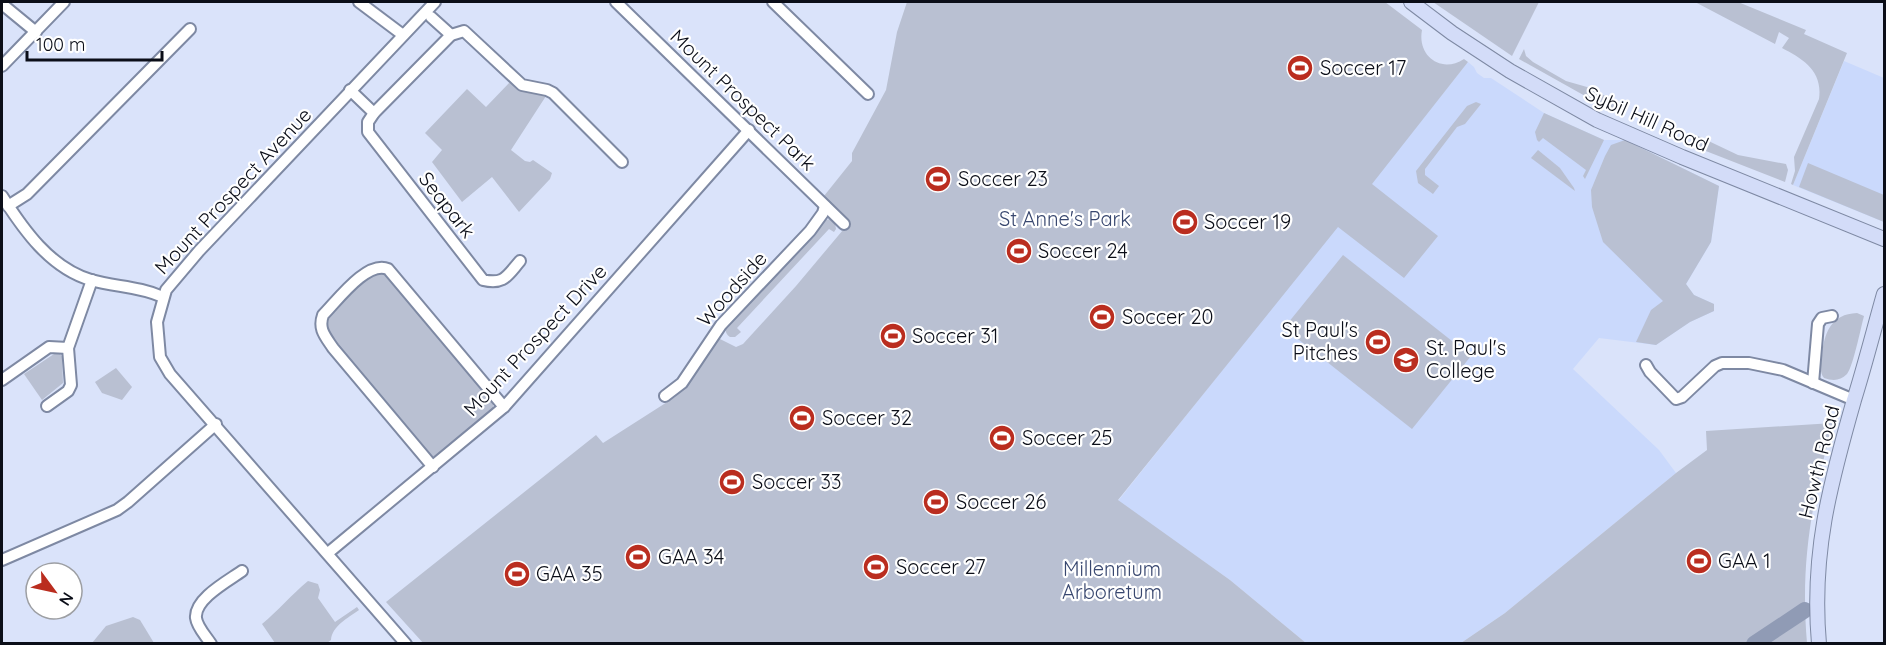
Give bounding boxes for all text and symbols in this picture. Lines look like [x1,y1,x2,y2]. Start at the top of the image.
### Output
scale bar [27,24,162,62]
street label: Mount Prospect Park [665,24,821,176]
text: 100 m [36,33,85,56]
sports icon: Soccer 17 [1285,53,1315,83]
place label: Soccer 17 [1320,55,1406,80]
street label: Sybil Hill Road [1582,80,1713,157]
street label: Mount Prospect Avenue [149,102,316,279]
sports icon: Soccer 23 [923,164,953,194]
place label: Soccer 23 [958,166,1048,191]
street label: Seapark [414,167,481,243]
park label: St Anne's Park [999,206,1131,231]
sports icon: Soccer 19 [1170,207,1200,237]
place label: Soccer 19 [1204,209,1291,234]
sports icon: Soccer 24 [1004,236,1034,266]
place label: Soccer 24 [1038,238,1128,263]
street label: Woodside [691,246,772,331]
street label: Mount Prospect Drive [458,259,612,421]
sports icon: Soccer 20 [1087,302,1117,332]
place label: Soccer 20 [1122,304,1213,329]
place label: St Paul's Pitches [1282,317,1358,365]
sports icon: Soccer 31 [878,321,908,351]
place label: Soccer 31 [912,323,998,348]
sports icon: St Paul's Pitches [1363,327,1393,357]
place label: St. Paul's College [1426,335,1506,383]
school or university icon: St. Paul's College [1391,345,1421,375]
sports icon: Soccer 32 [787,403,817,433]
street label: Howth Road [1792,403,1845,521]
place label: Soccer 32 [822,405,912,430]
sports icon: Soccer 25 [987,423,1017,453]
place label: Soccer 25 [1022,425,1112,450]
sports icon: Soccer 33 [717,467,747,497]
place label: Soccer 33 [752,469,841,494]
sports icon: Soccer 26 [921,487,951,517]
place label: Soccer 26 [956,489,1047,514]
sports icon: GAA 34 [623,542,653,572]
place label: GAA 34 [658,544,724,569]
sports icon: GAA 1 [1684,546,1714,576]
place label: GAA 1 [1718,548,1771,573]
sports icon: Soccer 27 [861,552,891,582]
place label: Soccer 27 [896,554,985,579]
park label: Millennium Arboretum [1062,556,1162,604]
sports icon: GAA 35 [502,559,532,589]
north arrow [24,561,84,621]
place label: GAA 35 [536,561,603,586]
text: N [55,589,78,610]

